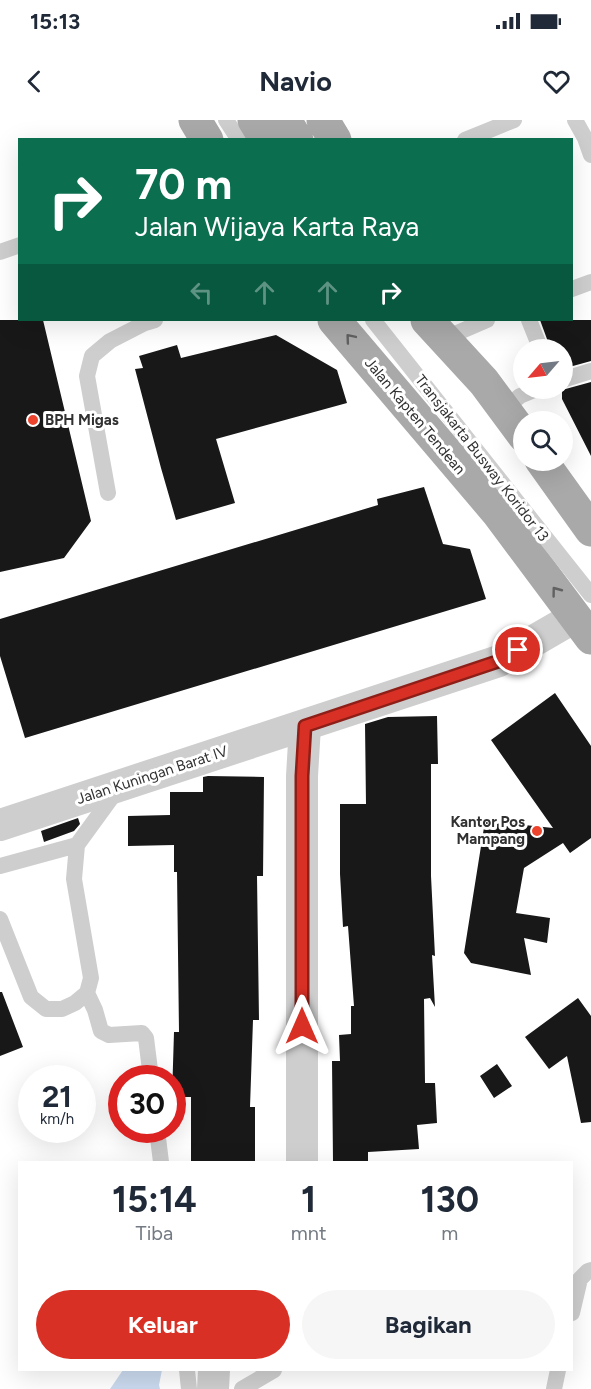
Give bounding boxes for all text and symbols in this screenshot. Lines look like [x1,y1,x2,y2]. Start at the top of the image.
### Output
text: 15:13 [30,8,80,35]
icon: back [18,65,51,98]
text: Navio [259,65,332,98]
icon: heart [540,65,573,98]
text: 70 m [135,159,232,210]
icon: right [36,162,114,240]
text: Jalan Wijaya Karta Raya [135,210,419,243]
icon: left [185,276,218,309]
icon: ahead [248,276,281,309]
icon: ahead [311,276,344,309]
icon: right [374,276,407,309]
one-way arrow [347,334,358,345]
north arrow [513,339,573,399]
map controls [513,339,573,471]
street label: Jalan Kapten Tendean [361,354,469,478]
street label: Transjakarta Busway Koridor 13 [411,371,553,545]
place label: BPH Migas [45,411,119,429]
button: search [513,411,573,471]
marker: BPH Migas [26,413,40,427]
one-way arrow [552,587,563,598]
pin [492,624,543,675]
icon: arrive [501,633,534,666]
street label: Jalan Kuningan Barat IV [74,742,230,808]
place label: Kantor Pos Mampang [450,813,525,848]
marker: Kantor Pos Mampang [530,824,544,838]
position arrow [270,994,334,1058]
speed limit sign: 30 [108,1065,186,1143]
text: 21 [42,1078,72,1115]
text: km/h [40,1110,74,1128]
text: 15:14 [112,1178,197,1221]
text: 1 [301,1178,316,1221]
text: 130 [421,1178,479,1221]
text: Tiba [136,1221,173,1245]
text: mnt [291,1221,327,1245]
text: m [441,1221,458,1245]
button: Keluar [36,1290,290,1359]
button: Bagikan [302,1290,555,1359]

